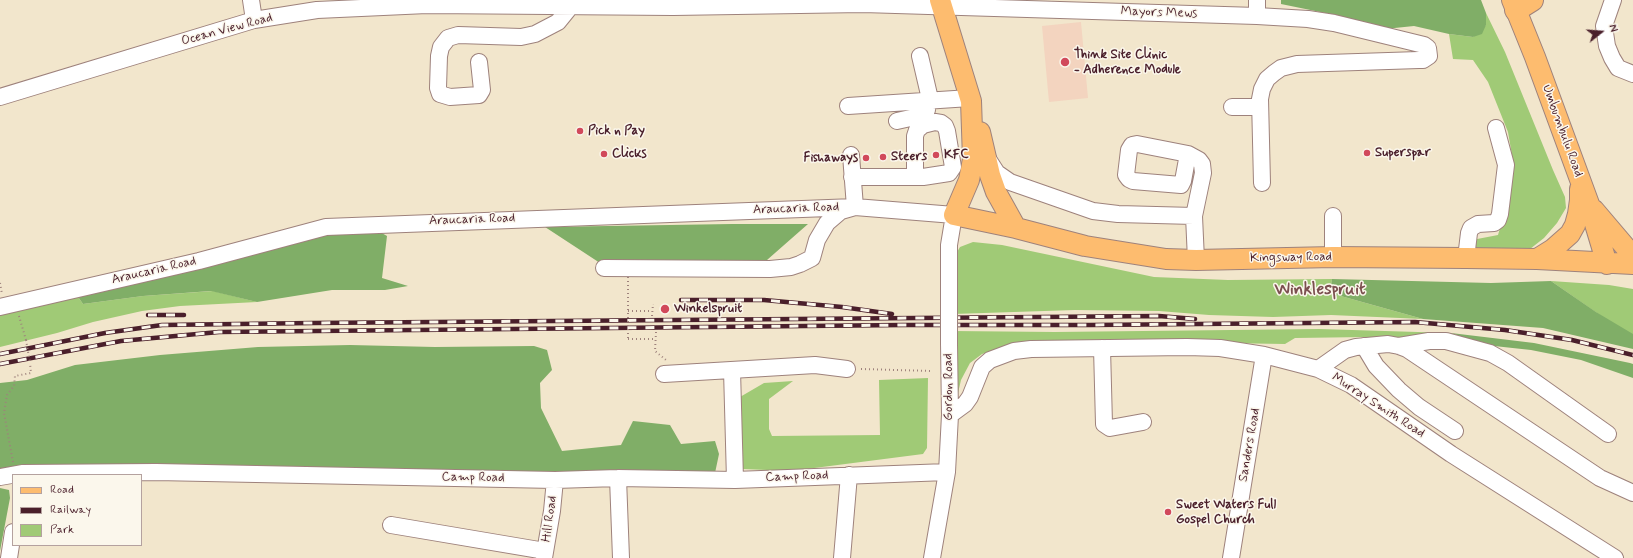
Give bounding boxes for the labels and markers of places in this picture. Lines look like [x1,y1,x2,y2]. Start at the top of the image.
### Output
place label: Think Site Clinic - Adherence Module [1074,47,1181,78]
marker: Think Site Clinic - Adherence Module [1059,56,1071,68]
place label: Pick n Pay [588,123,645,139]
marker: Pick n Pay [575,126,585,136]
place label: Superspar [1375,145,1430,161]
place label: Clicks [612,146,647,162]
place label: KFC [944,147,969,163]
marker: Superspar [1362,148,1372,158]
marker: Clicks [599,149,609,159]
place label: Steers [891,149,927,165]
place label: Fishaways [804,150,858,166]
marker: KFC [931,150,941,160]
marker: Steers [878,152,888,162]
marker: Fishaways [861,153,871,163]
place label: Winkelspruit [674,301,742,317]
marker: Winkelspruit [659,303,671,315]
place label: Sweet Waters Full Gospel Church [1176,497,1276,528]
marker: Sweet Waters Full Gospel Church [1163,507,1173,517]

